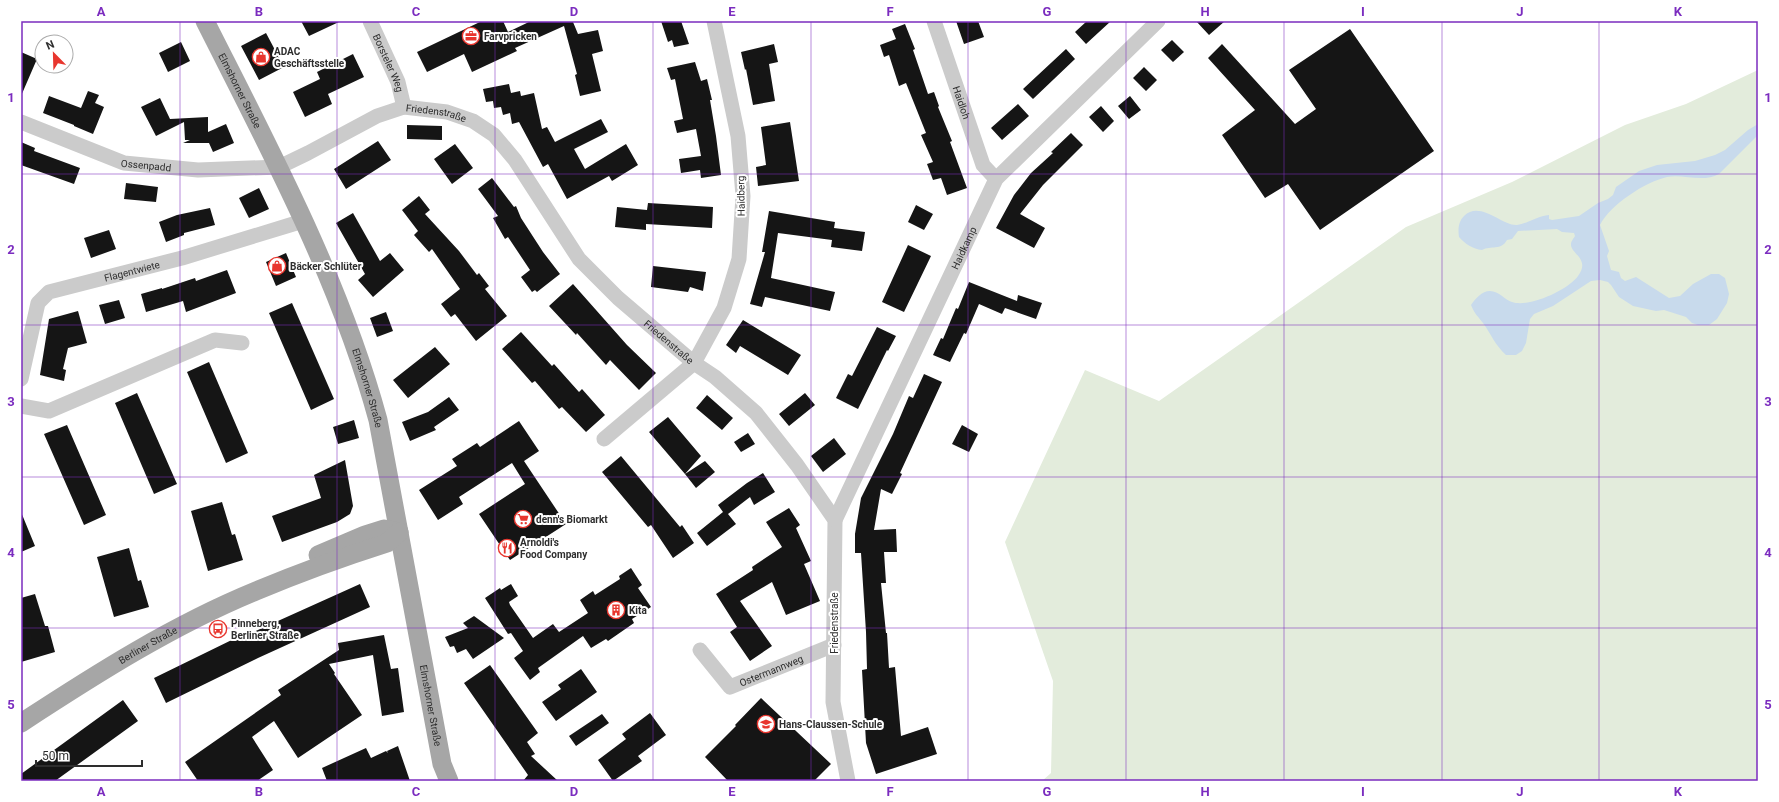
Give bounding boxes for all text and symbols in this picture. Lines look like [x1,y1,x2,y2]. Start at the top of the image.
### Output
text: A [97,4,106,19]
text: B [255,4,263,19]
text: C [412,4,421,19]
text: D [570,4,578,19]
text: E [728,4,736,19]
text: F [886,4,894,19]
text: G [1043,4,1052,19]
text: H [1200,4,1210,19]
text: I [1361,4,1365,19]
text: J [1516,4,1524,19]
text: K [1674,4,1683,19]
office icon: Farvpricken [461,26,481,46]
place label: Farvpricken [484,31,537,42]
street label: Borsteler Weg [371,32,406,93]
north arrow [34,34,74,74]
text: N [44,38,57,53]
place label: ADAC Geschäftsstelle [274,46,345,69]
shop icon: ADAC Geschäftsstelle [251,47,271,67]
street label: Elmshorner Straße [217,51,264,130]
street label: Haidloh [951,84,972,120]
text: 1 [7,90,15,105]
text: 1 [1764,90,1772,105]
street label: Friedenstraße [405,102,468,124]
street label: Ossenpadd [120,157,172,173]
street label: Haidberg [735,176,747,216]
street label: Haidkamp [949,225,978,271]
text: 2 [7,242,15,257]
text: 2 [1764,242,1772,257]
shop icon: Bäcker Schlüter [267,256,287,276]
street label: Flagentwiete [103,258,161,283]
place label: Bäcker Schlüter [290,261,362,272]
street label: Friedenstraße [642,317,696,366]
street label: Elmshorner Straße [350,347,385,428]
text: 3 [7,394,15,409]
text: 3 [1764,394,1772,409]
supermarket icon: denn's Biomarkt [513,509,533,529]
place label: denn's Biomarkt [536,514,608,525]
place label: Arnoldi's Food Company [520,537,588,560]
restaurant icon: Arnoldi's Food Company [497,538,517,558]
text: 4 [7,545,15,560]
text: 4 [1764,545,1772,560]
street label: Friedenstraße [829,592,840,654]
building icon: Kita [606,600,626,620]
place label: Kita [629,605,647,616]
place label: Pinneberg, Berliner Straße [231,618,300,641]
bus stop icon: Pinneberg, Berliner Straße [208,619,228,639]
street label: Berliner Straße [116,624,179,666]
street label: Ostermannweg [738,653,805,688]
street label: Elmshorner Straße [418,664,444,747]
text: 5 [7,697,15,712]
text: 5 [1764,697,1772,712]
school or university icon: Hans-Claussen-Schule [756,714,776,734]
place label: Hans-Claussen-Schule [779,719,883,730]
scale bar [36,742,142,768]
text: 50 m [42,749,69,763]
text: A [97,784,106,799]
text: B [255,784,263,799]
text: C [412,784,421,799]
text: D [570,784,578,799]
text: E [728,784,736,799]
text: F [886,784,894,799]
text: G [1043,784,1052,799]
text: H [1200,784,1210,799]
text: I [1361,784,1365,799]
text: J [1516,784,1524,799]
text: K [1674,784,1683,799]

